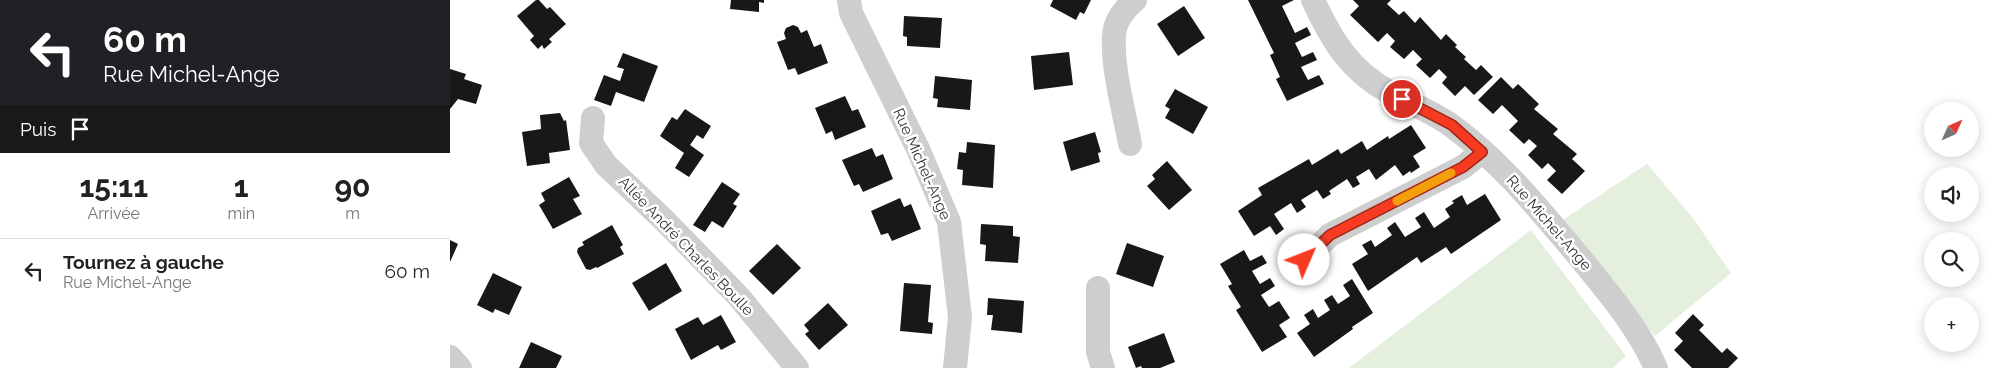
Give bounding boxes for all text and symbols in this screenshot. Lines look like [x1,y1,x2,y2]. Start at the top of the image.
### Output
text: 60 m [103,19,187,60]
icon: left [20,20,85,85]
text: Rue Michel-Ange [103,61,280,87]
pin [1381,78,1423,120]
icon: arrive [1388,85,1416,113]
north arrow [1924,102,1979,158]
map controls [1924,102,1979,352]
street label: Rue Michel-Ange [889,105,955,223]
icon: arrive [66,115,94,143]
text: Puis [20,118,56,140]
button: sound [1924,167,1979,222]
text: 15:11 [79,169,148,204]
text: 1 [234,169,249,204]
text: 90 [334,169,371,204]
street label: Rue Michel-Ange [1503,172,1595,275]
street label: Allée André Charles Boulle [615,173,757,319]
text: Arrivée [87,204,140,223]
text: min [227,204,255,223]
text: m [345,204,360,223]
button: search [1924,232,1979,287]
position arrow [1277,233,1329,285]
text: Tournez à gauche [63,251,224,273]
icon: left [20,257,48,285]
text: 60 m [385,260,430,282]
text: Rue Michel-Ange [63,273,192,292]
button: + [1924,297,1979,352]

